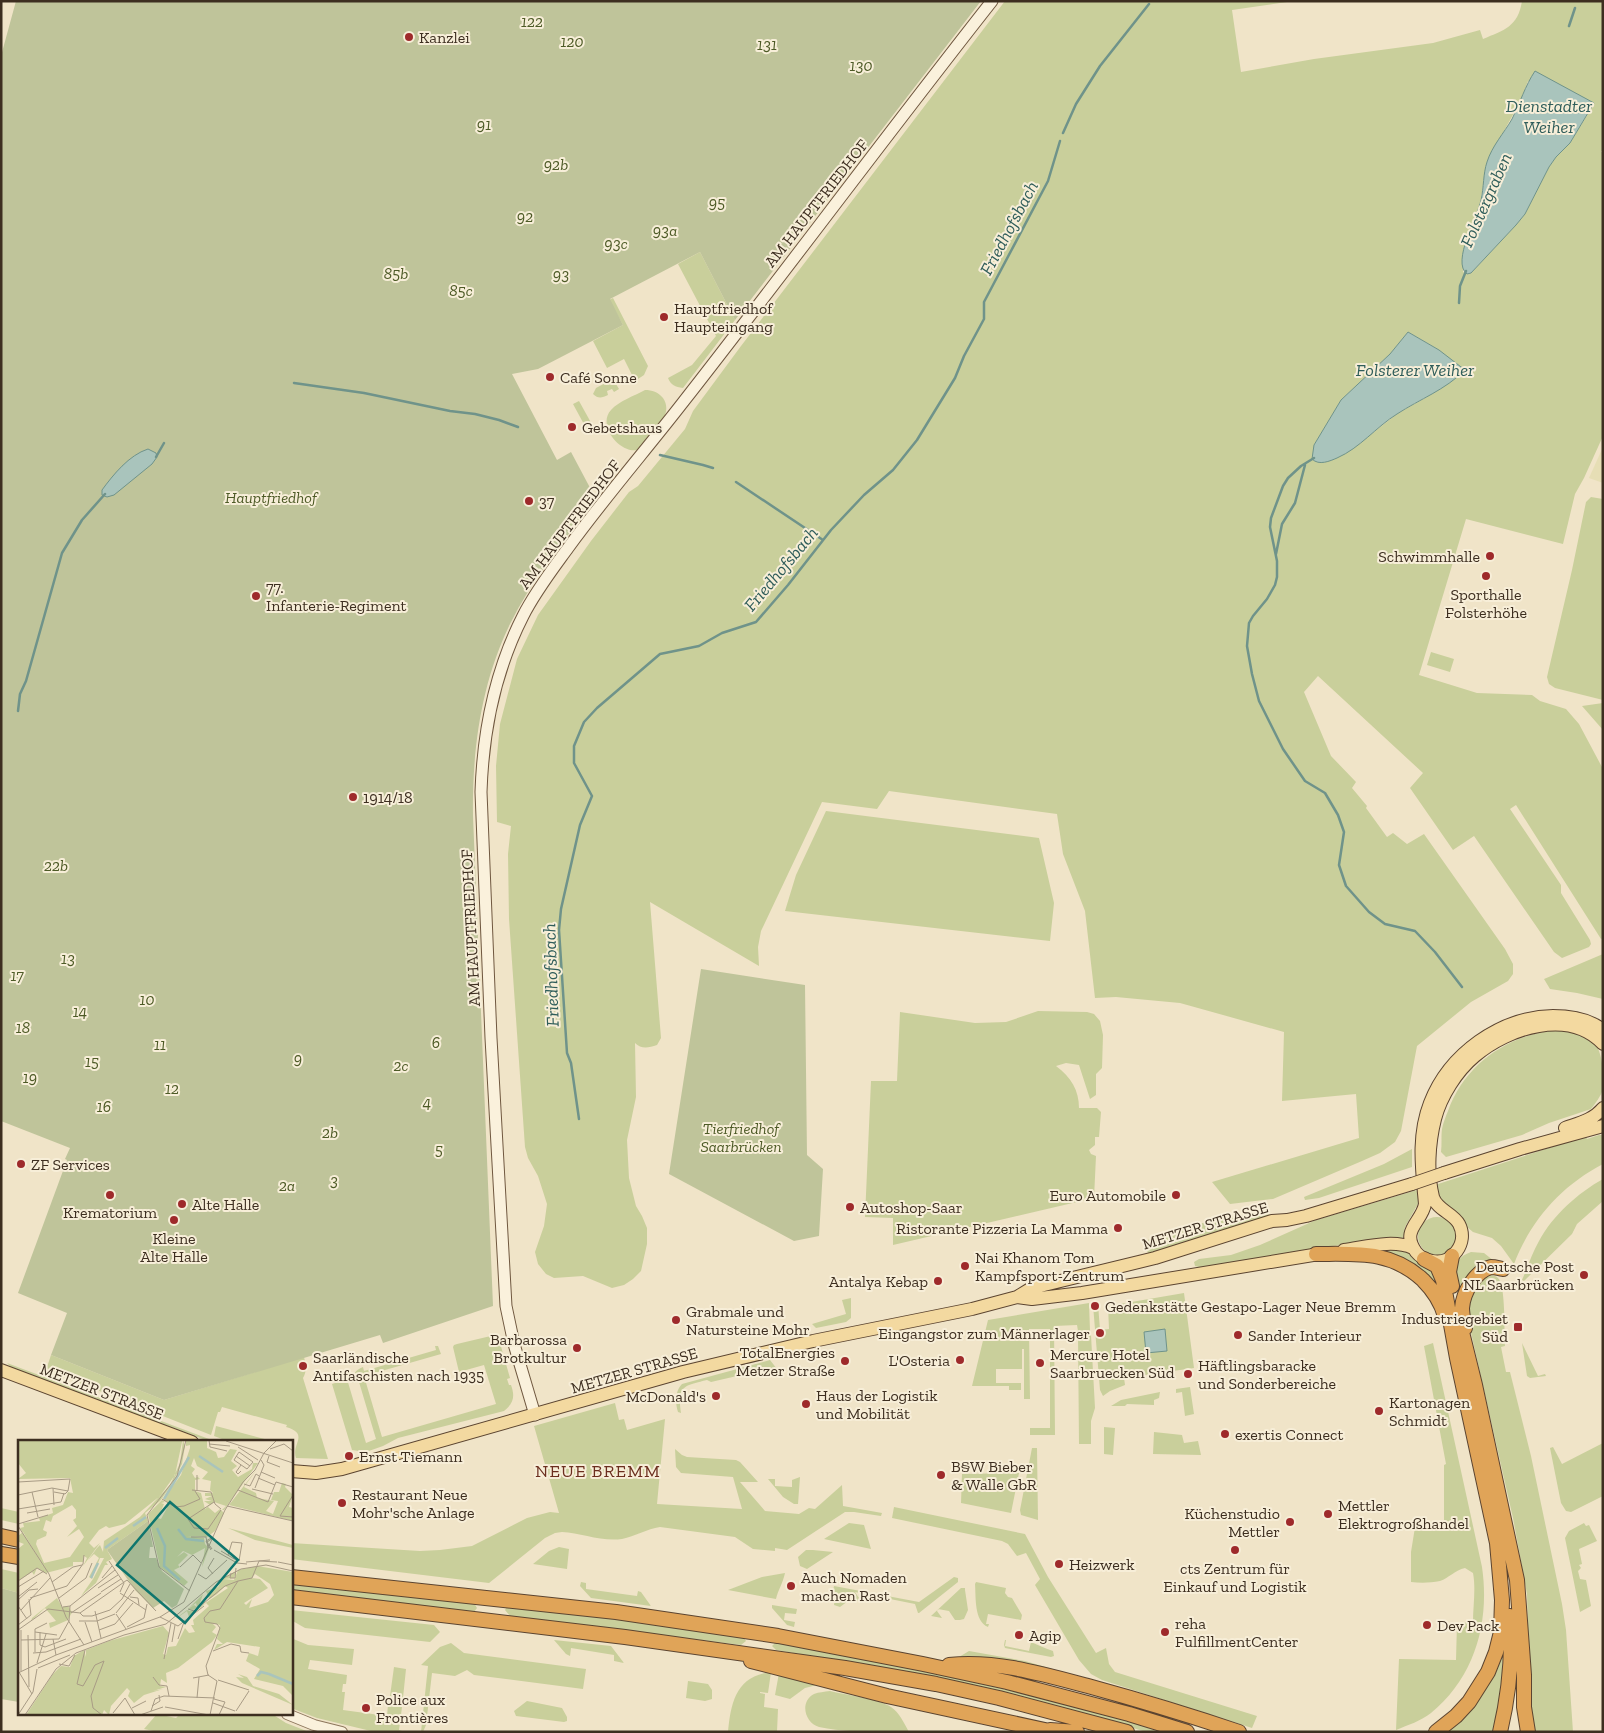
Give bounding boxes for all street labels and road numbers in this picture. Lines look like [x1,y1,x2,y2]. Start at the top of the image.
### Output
street label: AM HAUPTFRIEDHOF [761,135,872,271]
street label: AM HAUPTFRIEDHOF [515,456,624,593]
street label: AM HAUPTFRIEDHOF [457,849,484,1007]
street label: METZER STRASSE [1140,1197,1270,1254]
street label: METZER STRASSE [569,1343,700,1398]
street label: METZER STRASSE [37,1359,166,1424]

